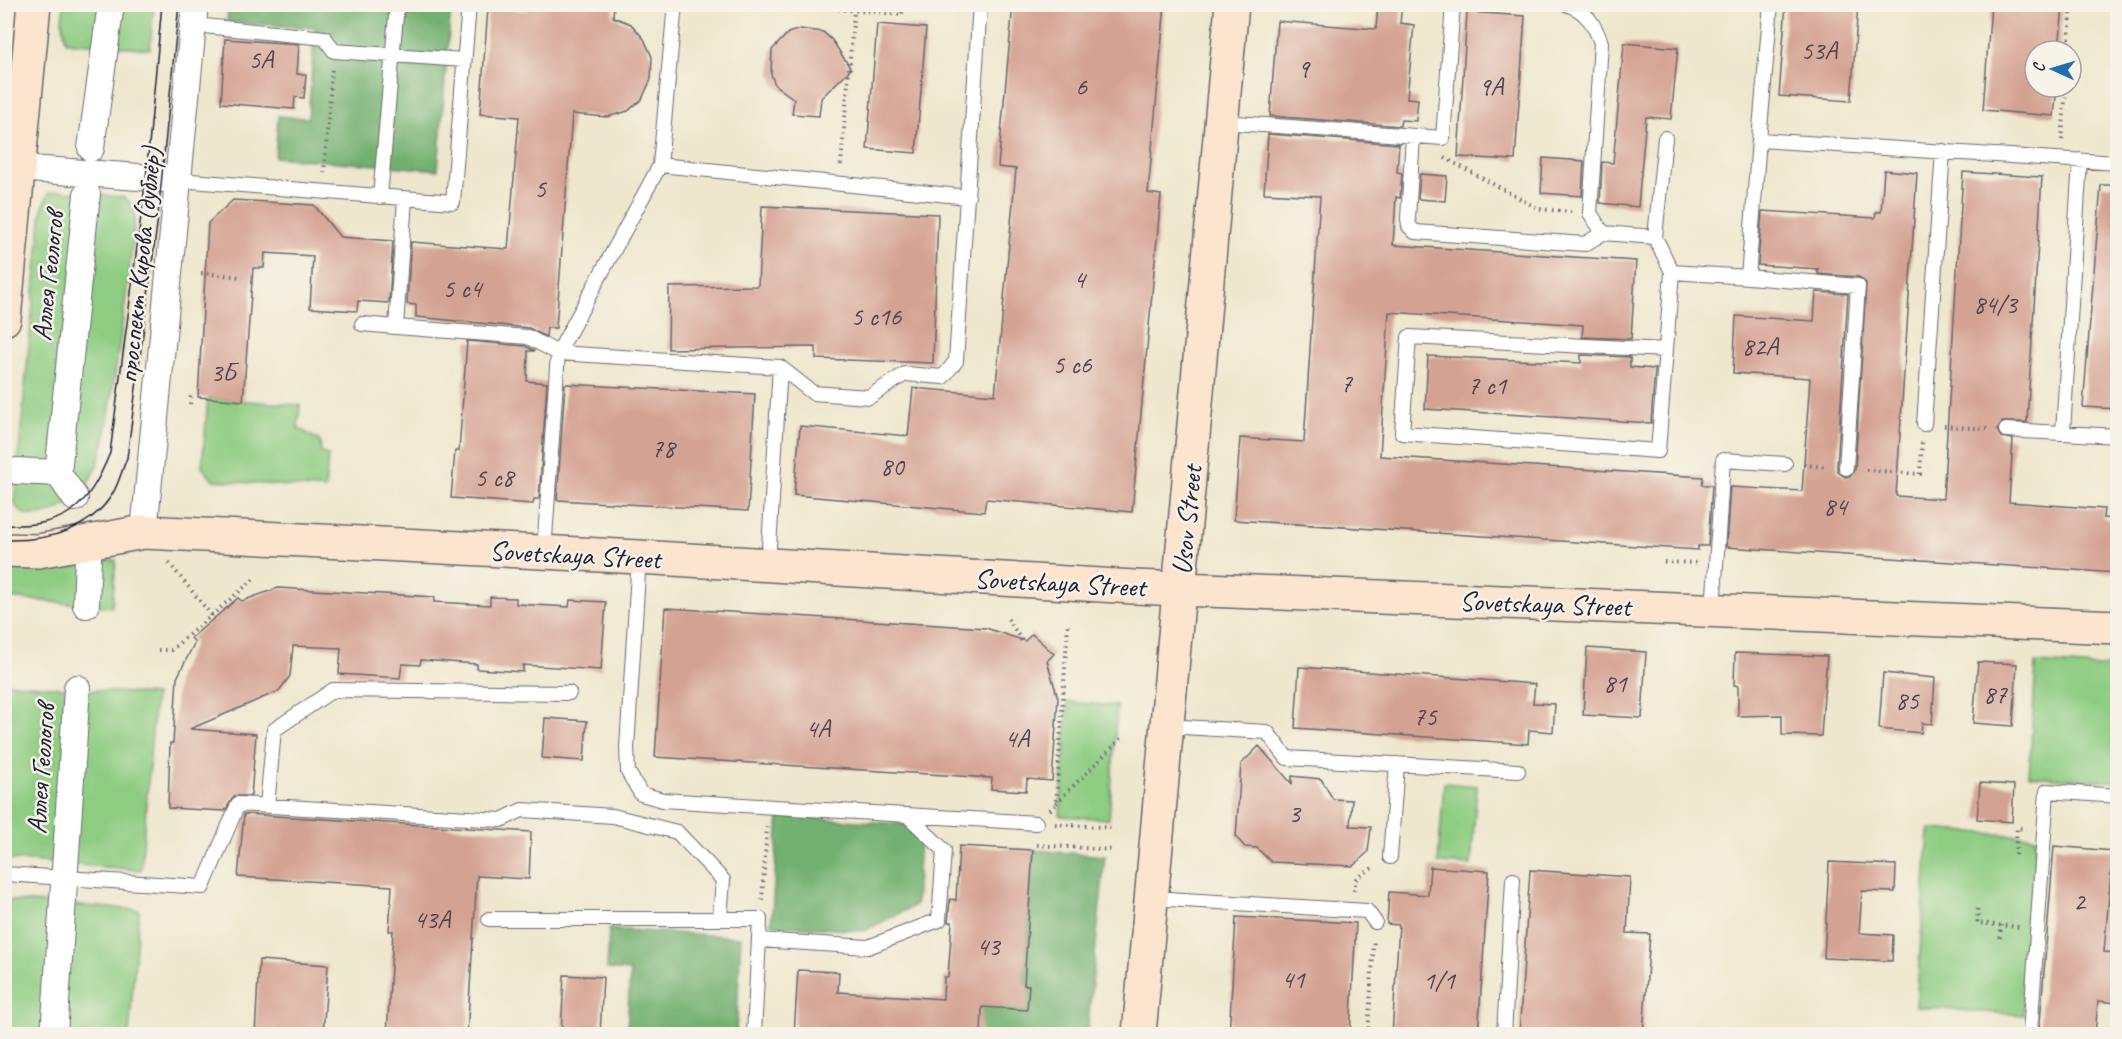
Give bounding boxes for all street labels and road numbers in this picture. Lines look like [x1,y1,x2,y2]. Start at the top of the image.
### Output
street label: проспект Кирова (дублёр) [110,143,169,385]
street label: Аллея Геологов [23,204,72,343]
street label: Usov Street [1163,461,1210,576]
street label: Sovetskaya Street [489,533,664,577]
street label: Sovetskaya Street [974,561,1149,605]
street label: Sovetskaya Street [1459,583,1634,624]
street label: Аллея Геологов [19,698,63,835]

